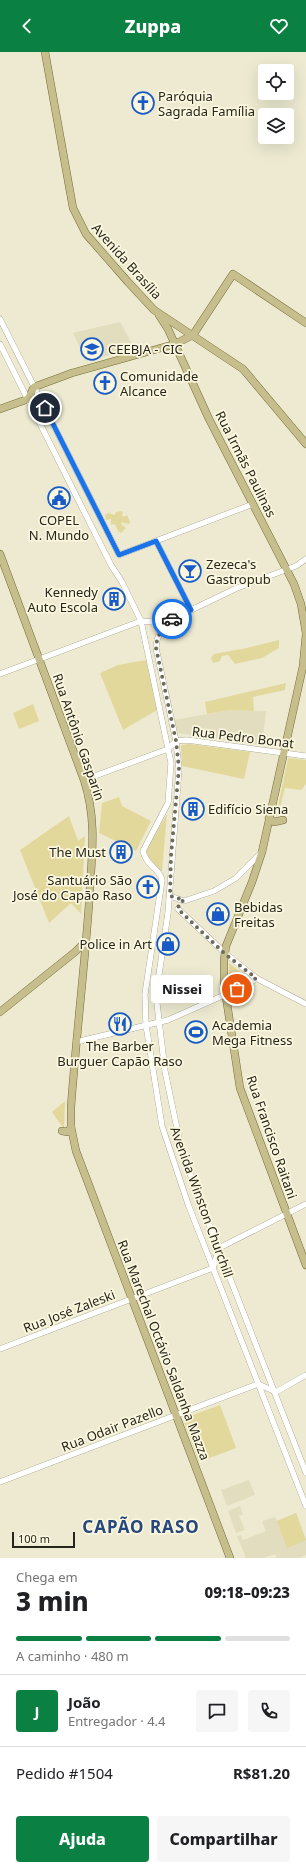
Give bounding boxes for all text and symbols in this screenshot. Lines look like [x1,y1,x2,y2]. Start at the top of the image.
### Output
text: Zuppa [125,14,181,38]
icon: back [16,15,38,37]
icon: heart [268,15,290,37]
map controls [258,64,294,144]
button: locate [258,64,294,100]
place label: Paróquia Sagrada Família [158,87,255,120]
church icon: Paróquia Sagrada Família [130,90,156,116]
button: layers [258,108,294,144]
street label: Avenida Brasília [88,219,166,303]
school or university icon: CEEBJA - CIC [79,336,105,362]
place label: CEEBJA - CIC [108,340,183,358]
place label: Comunidade Alcance [120,367,198,400]
church icon: Comunidade Alcance [92,370,118,396]
pin [28,391,62,425]
icon: home [34,397,56,419]
street label: Rua Irmãs Paulinas [211,408,281,520]
public building icon: COPEL N. Mundo [46,485,72,511]
place label: COPEL N. Mundo [29,511,89,544]
place label: Zezeca's Gastropub [206,555,271,588]
bar icon: Zezeca's Gastropub [177,558,203,584]
place label: Kennedy Auto Escola [28,583,98,616]
building icon: Kennedy Auto Escola [101,586,127,612]
courier [152,599,192,639]
icon: car [161,608,183,630]
street label: Rua Antônio Gasparin [49,671,109,803]
street label: Rua Pedro Bonat [191,722,295,752]
building icon: Edifício Siena [180,796,206,822]
place label: Edifício Siena [208,800,288,818]
building icon: The Must [108,839,134,865]
place label: The Must [49,843,106,861]
place label: Santuário São José do Capão Raso [11,871,132,904]
church icon: Santuário São José do Capão Raso [135,874,161,900]
place label: Bebidas Freitas [234,898,283,931]
shop icon: Bebidas Freitas [205,901,231,927]
shop icon: Police in Art [155,931,181,957]
place label: Police in Art [79,935,152,953]
pin [220,972,254,1006]
callout: Nissei [151,975,213,1003]
icon: bag [226,978,248,1000]
text: Nissei [162,980,202,998]
restaurant icon: The Barber Burguer Capão Raso [107,1011,133,1037]
place label: Academia Mega Fitness [212,1016,292,1049]
sports icon: Academia Mega Fitness [183,1019,209,1045]
place label: The Barber Burguer Capão Raso [57,1037,183,1070]
street label: Rua Francisco Raitani [242,1073,302,1201]
street label: Avenida Winston Churchill [166,1124,238,1280]
street label: Rua Marechal Octávio Saldanha Mazza [114,1237,214,1463]
street label: Rua José Zaleski [20,1285,118,1337]
street label: Rua Odair Pazello [59,1400,166,1456]
district label: CAPÃO RASO [82,1515,200,1538]
scale bar [12,1530,75,1549]
text: 100 m [18,1531,50,1546]
text: Chega em [16,1568,78,1586]
text: 09:18–09:23 [205,1582,290,1602]
text: 3 min [16,1583,89,1619]
text: A caminho · 480 m [16,1647,129,1665]
button: chat [196,1690,238,1732]
button: phone [248,1690,290,1732]
text: João [68,1692,101,1712]
text: J [35,1701,39,1721]
text: Entregador · 4.4 [68,1712,166,1730]
text: Pedido #1504 [16,1763,113,1783]
text: R$81.20 [233,1763,290,1783]
button: Ajuda [16,1816,149,1862]
button: Compartilhar [157,1816,290,1862]

